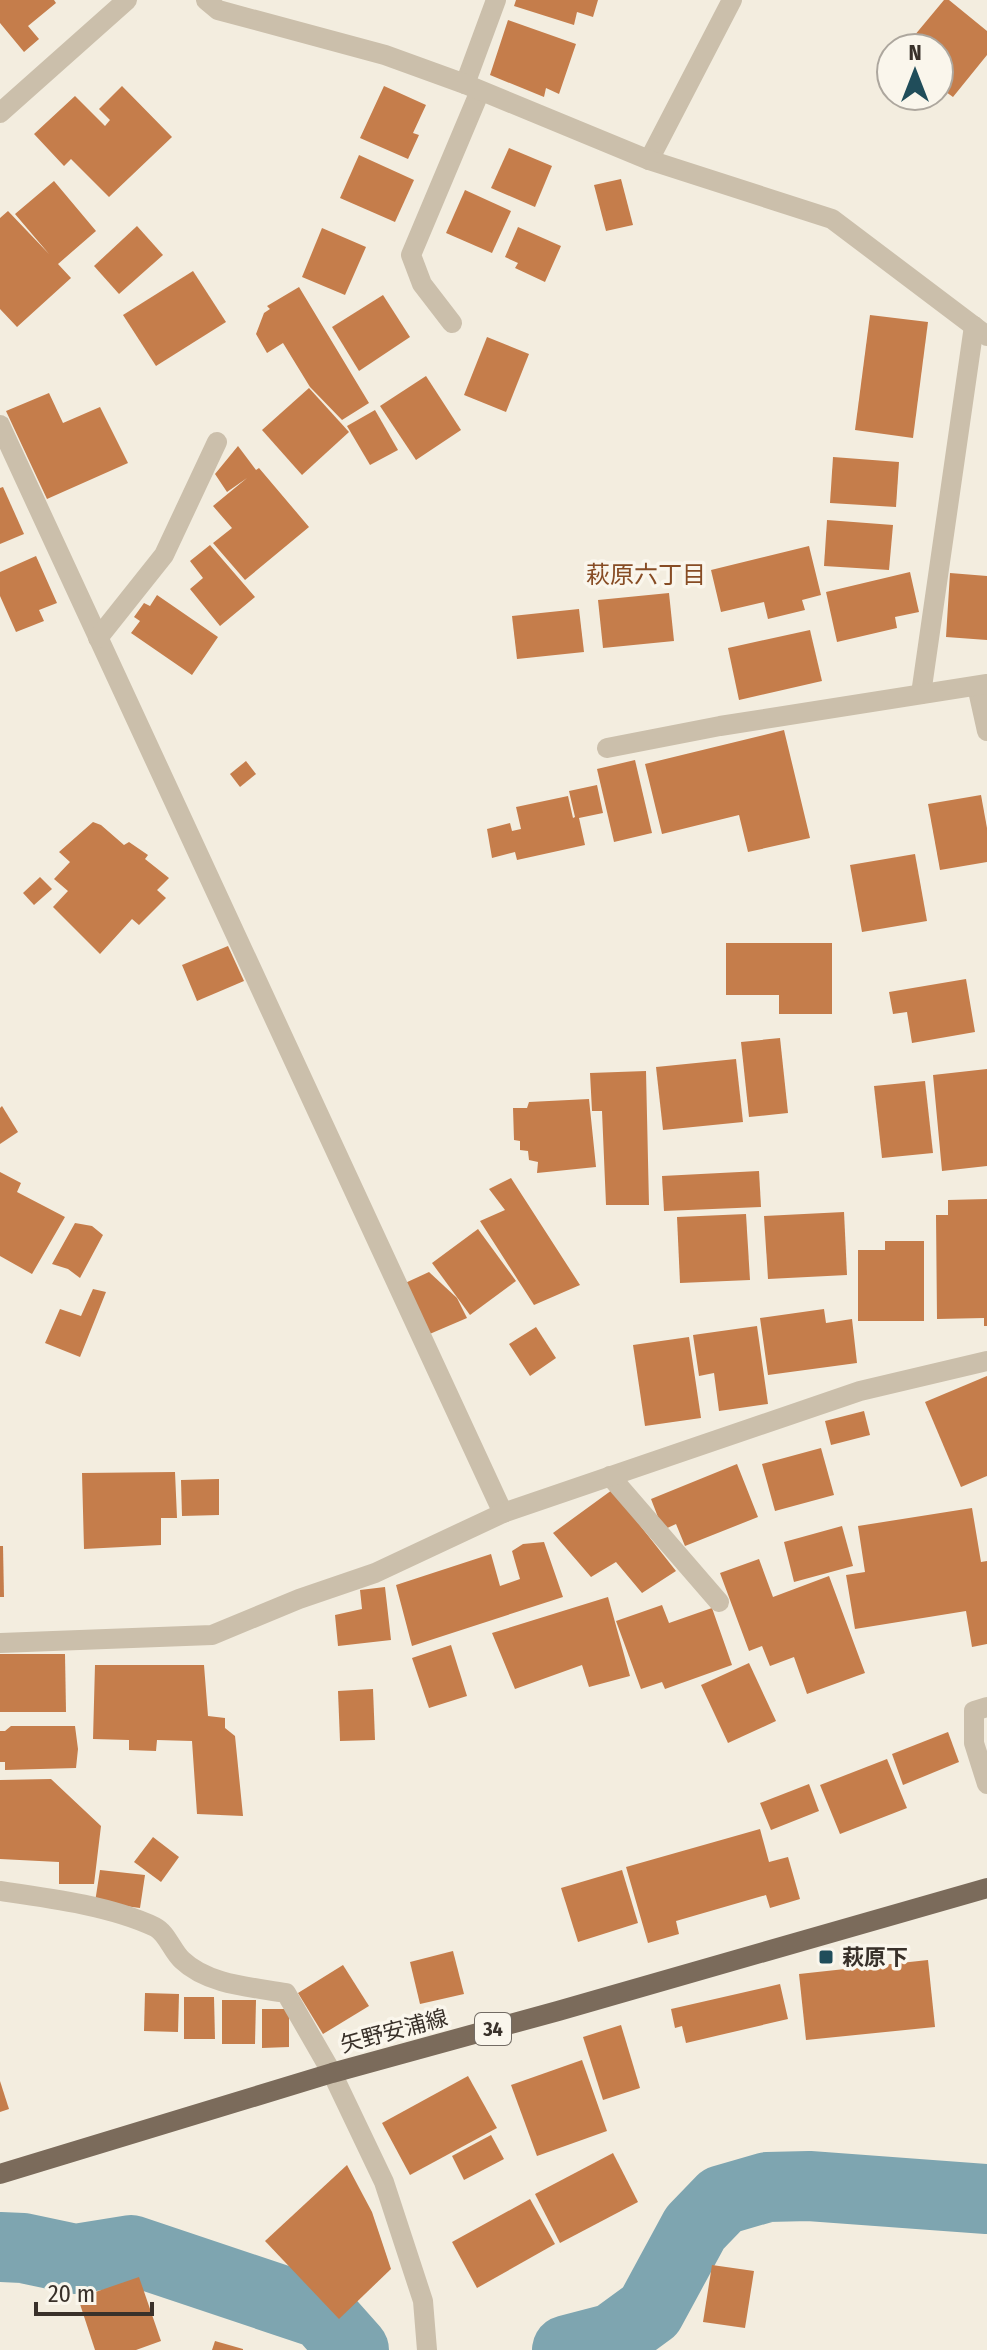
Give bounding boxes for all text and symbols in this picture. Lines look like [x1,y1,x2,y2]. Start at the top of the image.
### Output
north arrow [875,32,955,112]
text: N [908,39,922,66]
district label: 萩原六丁目 [586,561,706,589]
place label: 萩原下 [842,1944,908,1971]
marker: 萩原下 [817,1948,835,1966]
street label: 矢野安浦線 [337,2004,451,2058]
road number: 34 [475,2013,511,2045]
scale bar [36,2266,152,2316]
text: 20 m [48,2280,95,2308]

